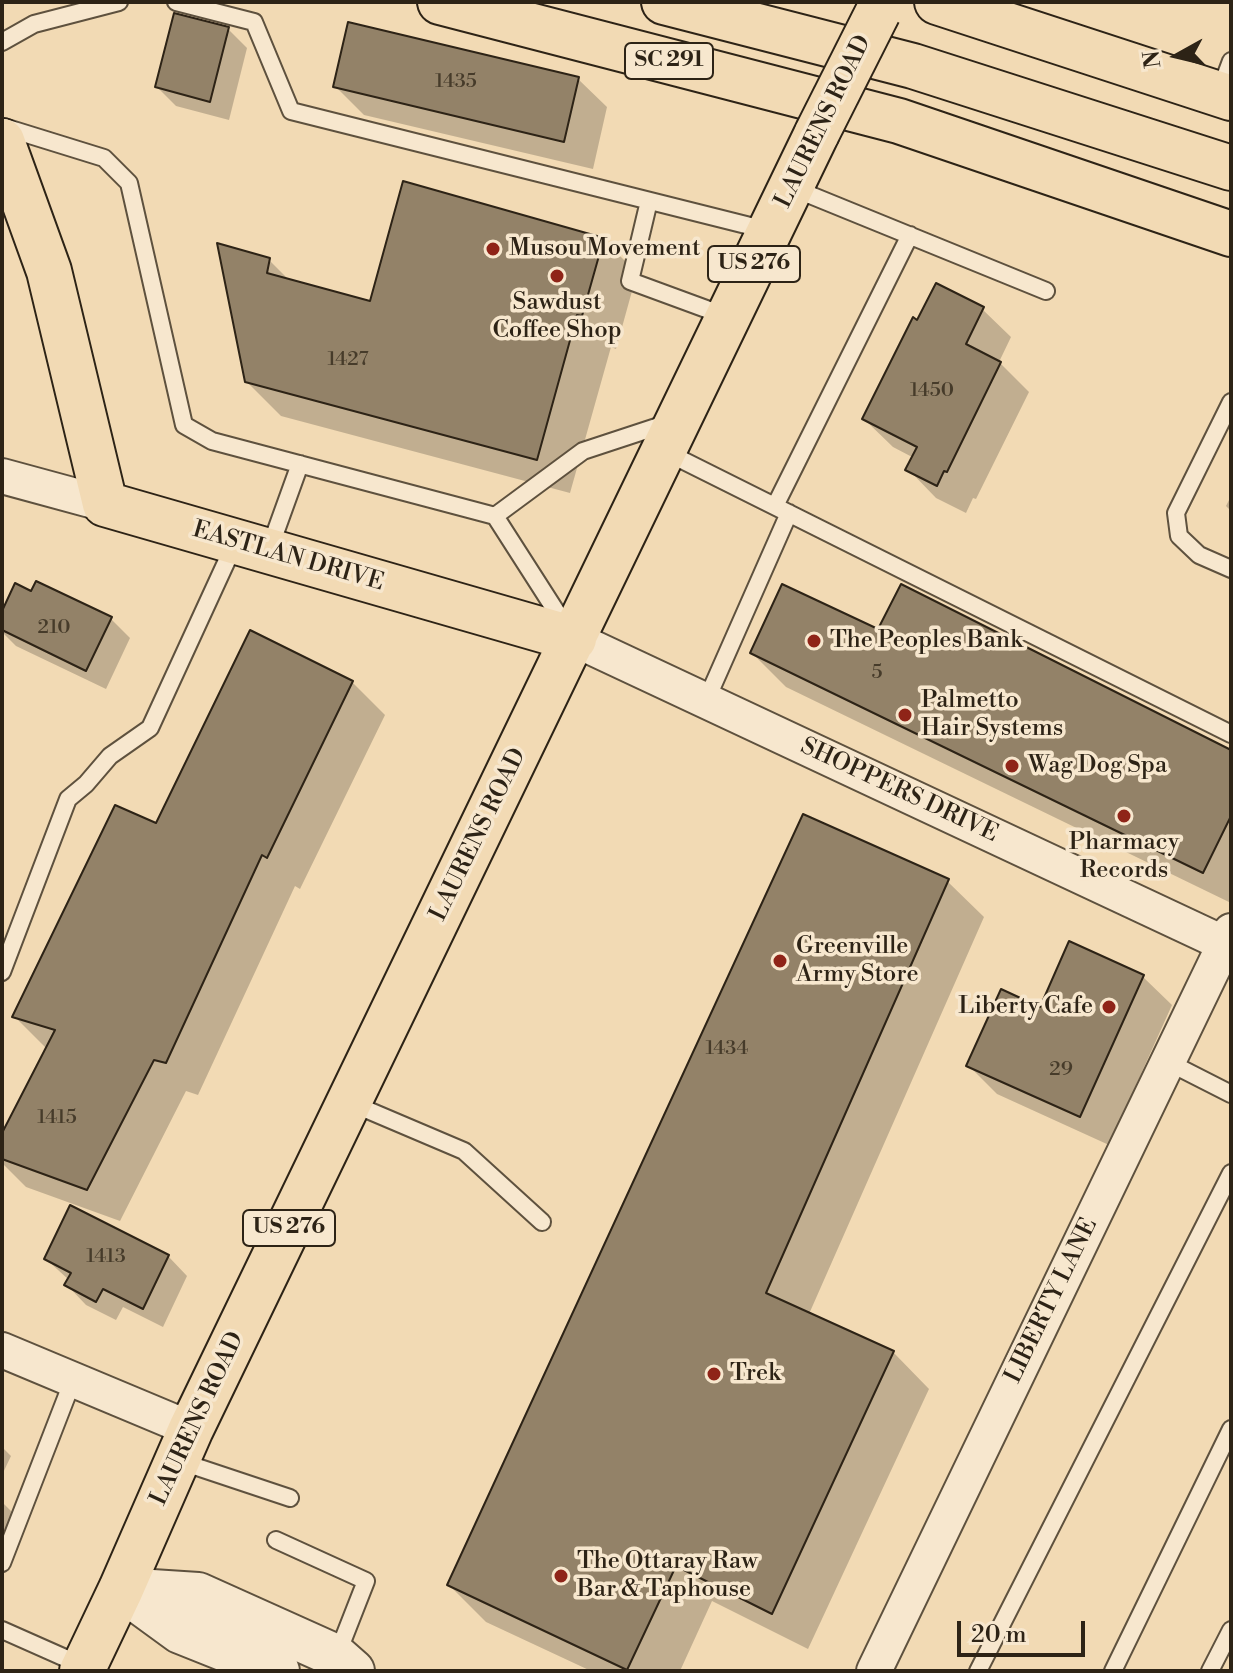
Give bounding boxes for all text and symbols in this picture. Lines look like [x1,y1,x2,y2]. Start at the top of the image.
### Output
north arrow [1137,16,1217,96]
street label: LAURENS ROAD [770,31,878,213]
road number: SC 291 [625,43,713,79]
text: N [1138,49,1167,70]
house number: 1435 [435,70,477,94]
place label: Musou Movement [509,235,700,263]
marker: Musou Movement [484,240,502,258]
road number: US 276 [708,246,800,282]
marker: Sawdust Coffee Shop [548,267,566,285]
place label: Sawdust Coffee Shop [492,289,622,345]
house number: 1427 [327,348,369,372]
house number: 1450 [910,379,954,403]
street label: EASTLAN DRIVE [189,516,387,598]
house number: 210 [38,616,70,640]
place label: The Peoples Bank [830,627,1023,655]
marker: The Peoples Bank [805,632,823,650]
house number: 5 [871,661,883,685]
place label: Palmetto Hair Systems [921,687,1063,743]
marker: Palmetto Hair Systems [896,706,914,724]
street label: SHOPPERS DRIVE [796,733,1002,849]
street label: LAURENS ROAD [425,744,533,926]
place label: Wag Dog Spa [1028,752,1167,780]
marker: Wag Dog Spa [1003,757,1021,775]
marker: Pharmacy Records [1115,807,1133,825]
place label: Pharmacy Records [1069,829,1179,885]
place label: Greenville Army Store [796,933,919,989]
marker: Greenville Army Store [771,952,789,970]
place label: Liberty Cafe [958,993,1093,1021]
marker: Liberty Cafe [1100,998,1118,1016]
house number: 1434 [706,1037,748,1061]
house number: 29 [1049,1058,1073,1082]
house number: 1415 [37,1106,77,1130]
road number: US 276 [243,1210,335,1246]
street label: LIBERTY LANE [1000,1214,1104,1388]
house number: 1413 [86,1245,126,1269]
street label: LAURENS ROAD [145,1327,251,1511]
place label: Trek [730,1360,781,1388]
marker: Trek [705,1365,723,1383]
place label: The Ottaray Raw Bar & Taphouse [577,1548,758,1604]
marker: The Ottaray Raw Bar & Taphouse [552,1567,570,1585]
scale bar [961,1605,1089,1655]
text: 20 m [971,1620,1027,1650]

